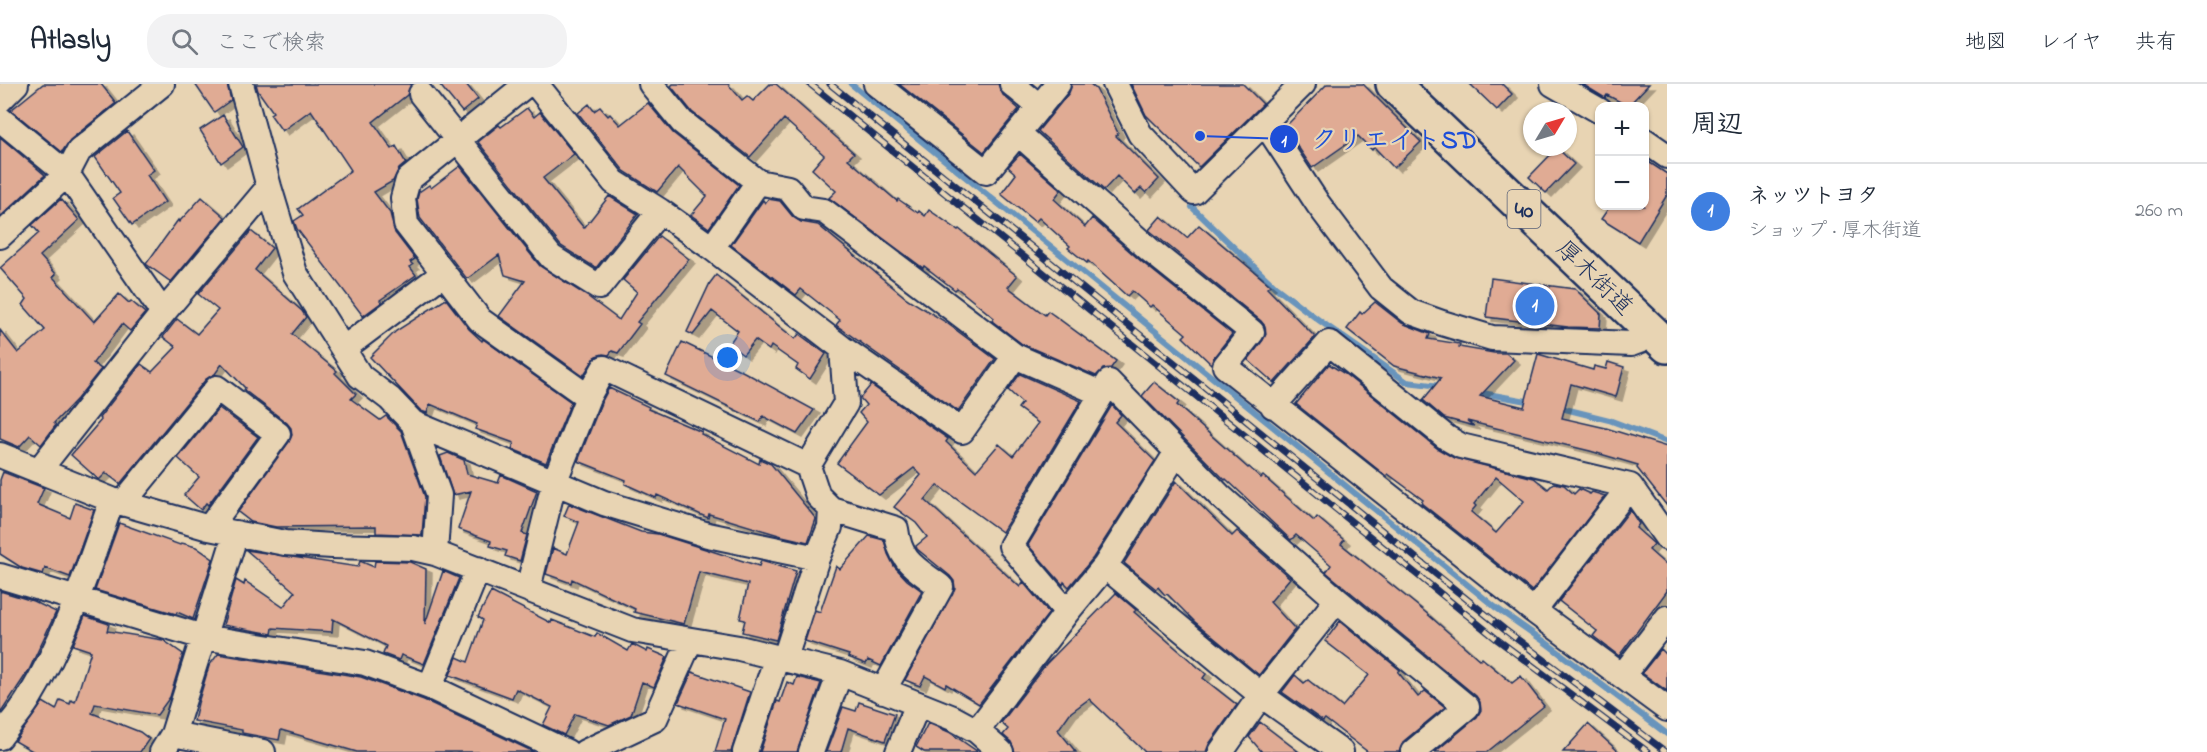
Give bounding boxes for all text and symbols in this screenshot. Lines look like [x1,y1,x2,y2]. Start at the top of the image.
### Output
search box [147,14,567,68]
text: Atlasly [30,21,111,62]
icon: search [168,25,201,58]
text: ここで検索 [216,28,326,60]
text: 地図 [1965,28,2007,58]
text: レイヤ [2040,28,2102,58]
text: 共有 [2135,28,2177,58]
north arrow [1523,102,1577,156]
map controls [1595,102,1649,210]
button: + [1595,102,1649,156]
text: 周辺 [1691,107,1743,145]
callout: クリエイトSD [1269,117,1489,161]
text: クリエイトSD [1311,123,1477,161]
text: 1 [1281,129,1287,155]
button: − [1595,156,1649,210]
text: ネッツトヨタ [1748,181,1879,213]
road number: 40 [1508,190,1540,228]
text: 1 [1707,197,1714,226]
text: 260 m [2135,197,2183,226]
text: ショップ · 厚木街道 [1748,217,1921,246]
street label: 厚木街道 [1547,233,1640,325]
pin: 1 [1516,284,1555,328]
your location [713,343,742,372]

